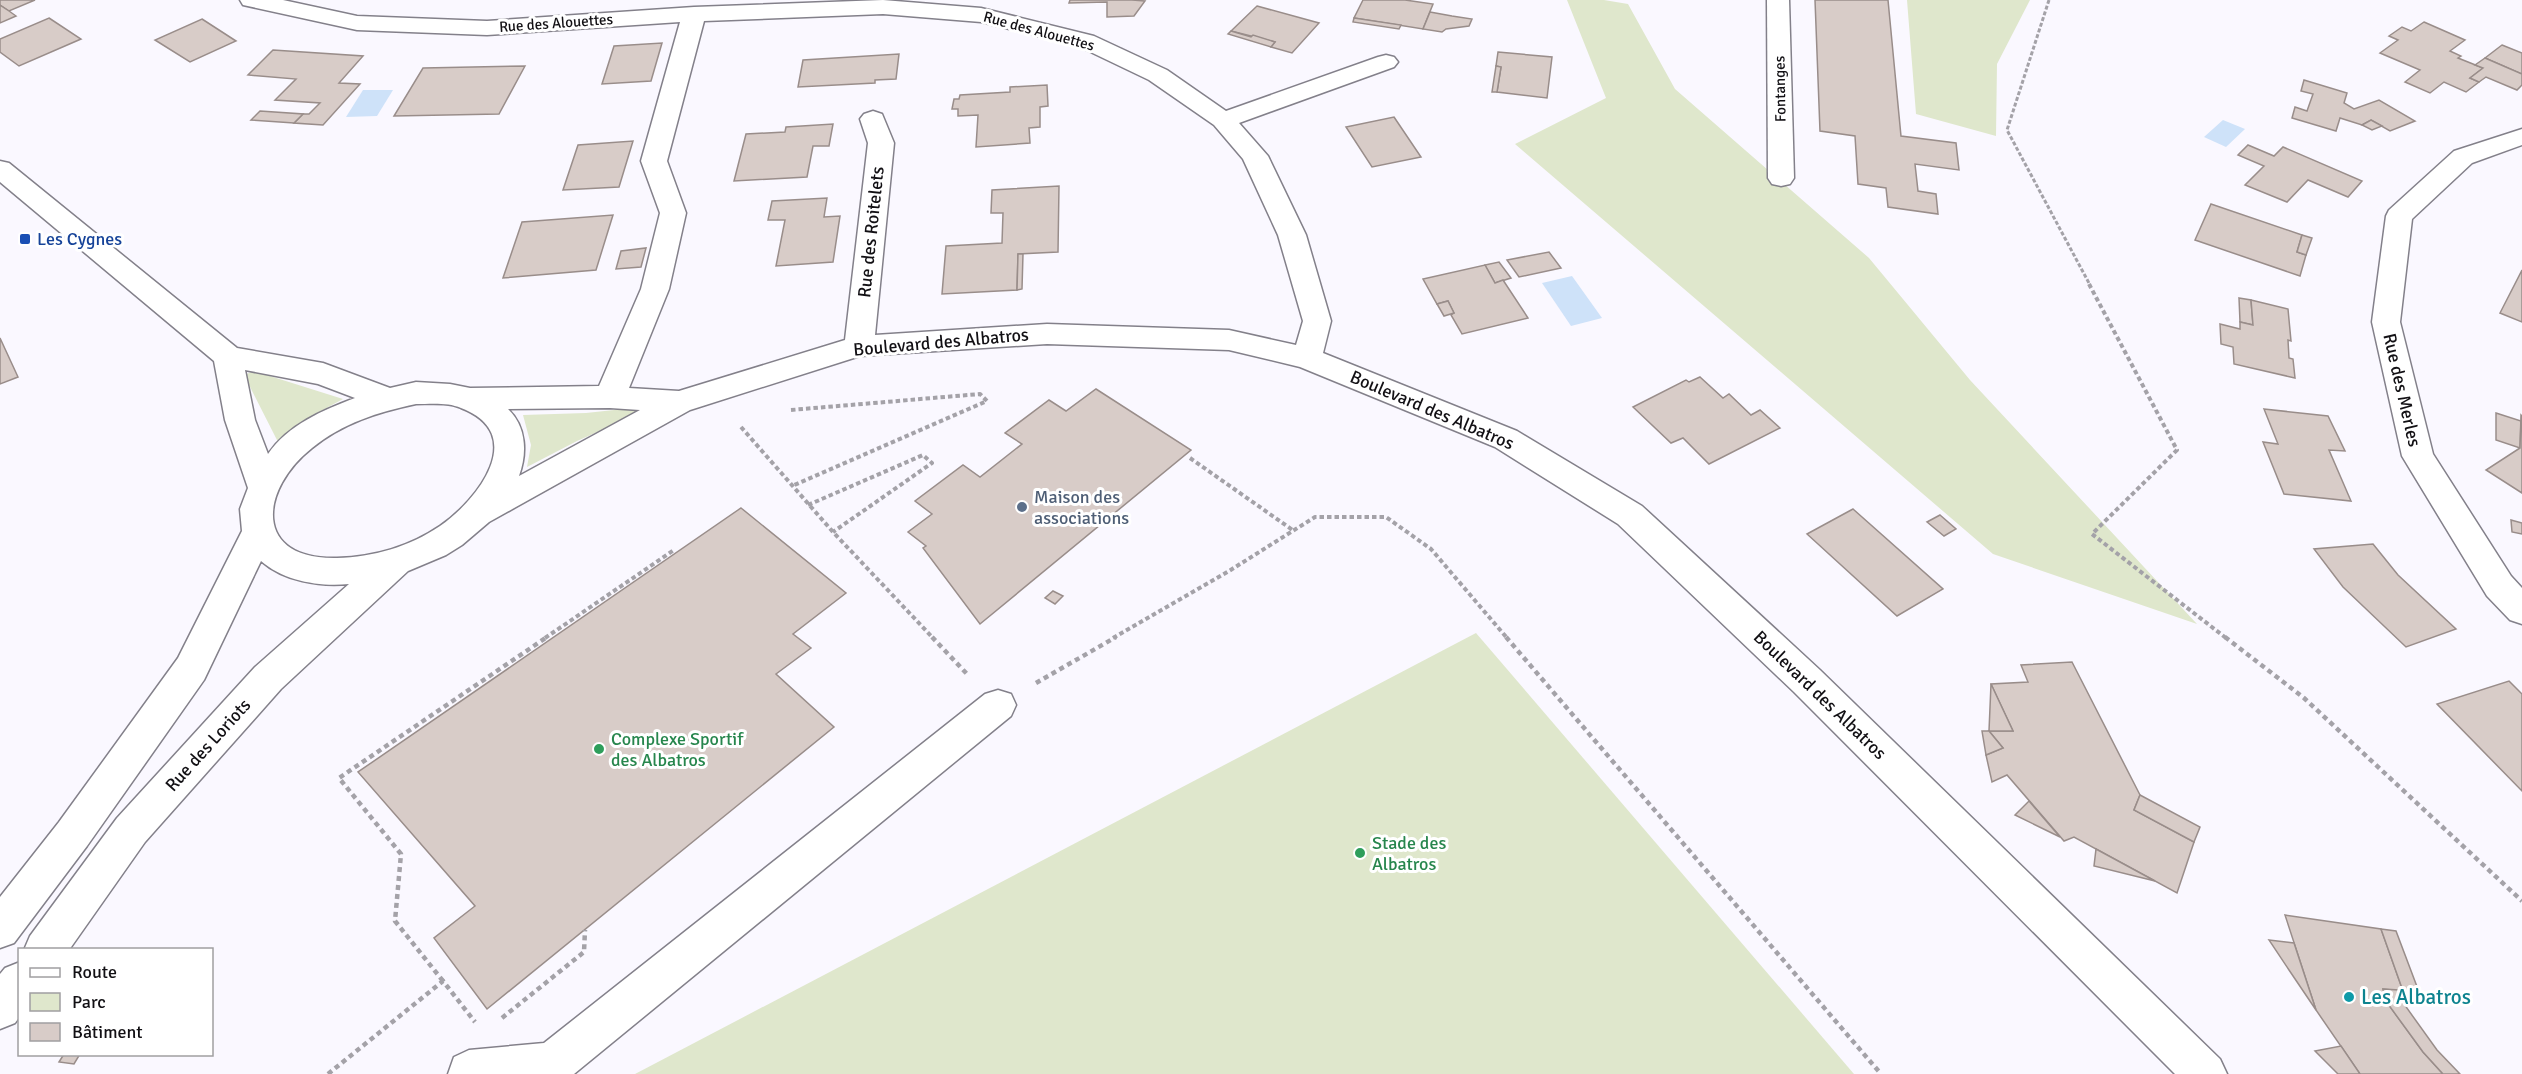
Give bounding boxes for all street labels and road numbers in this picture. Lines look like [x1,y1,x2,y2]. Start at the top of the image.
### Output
street label: Rue des Alouettes [982,8,1097,55]
street label: Rue des Alouettes [498,10,614,36]
street label: Fontanges [1770,55,1790,122]
street label: Rue des Roitelets [853,165,889,299]
street label: Boulevard des Albatros [852,323,1030,361]
street label: Rue des Merles [2378,331,2426,449]
street label: Boulevard des Albatros [1347,365,1517,455]
street label: Boulevard des Albatros [1749,626,1891,764]
street label: Rue des Loriots [161,694,255,796]

